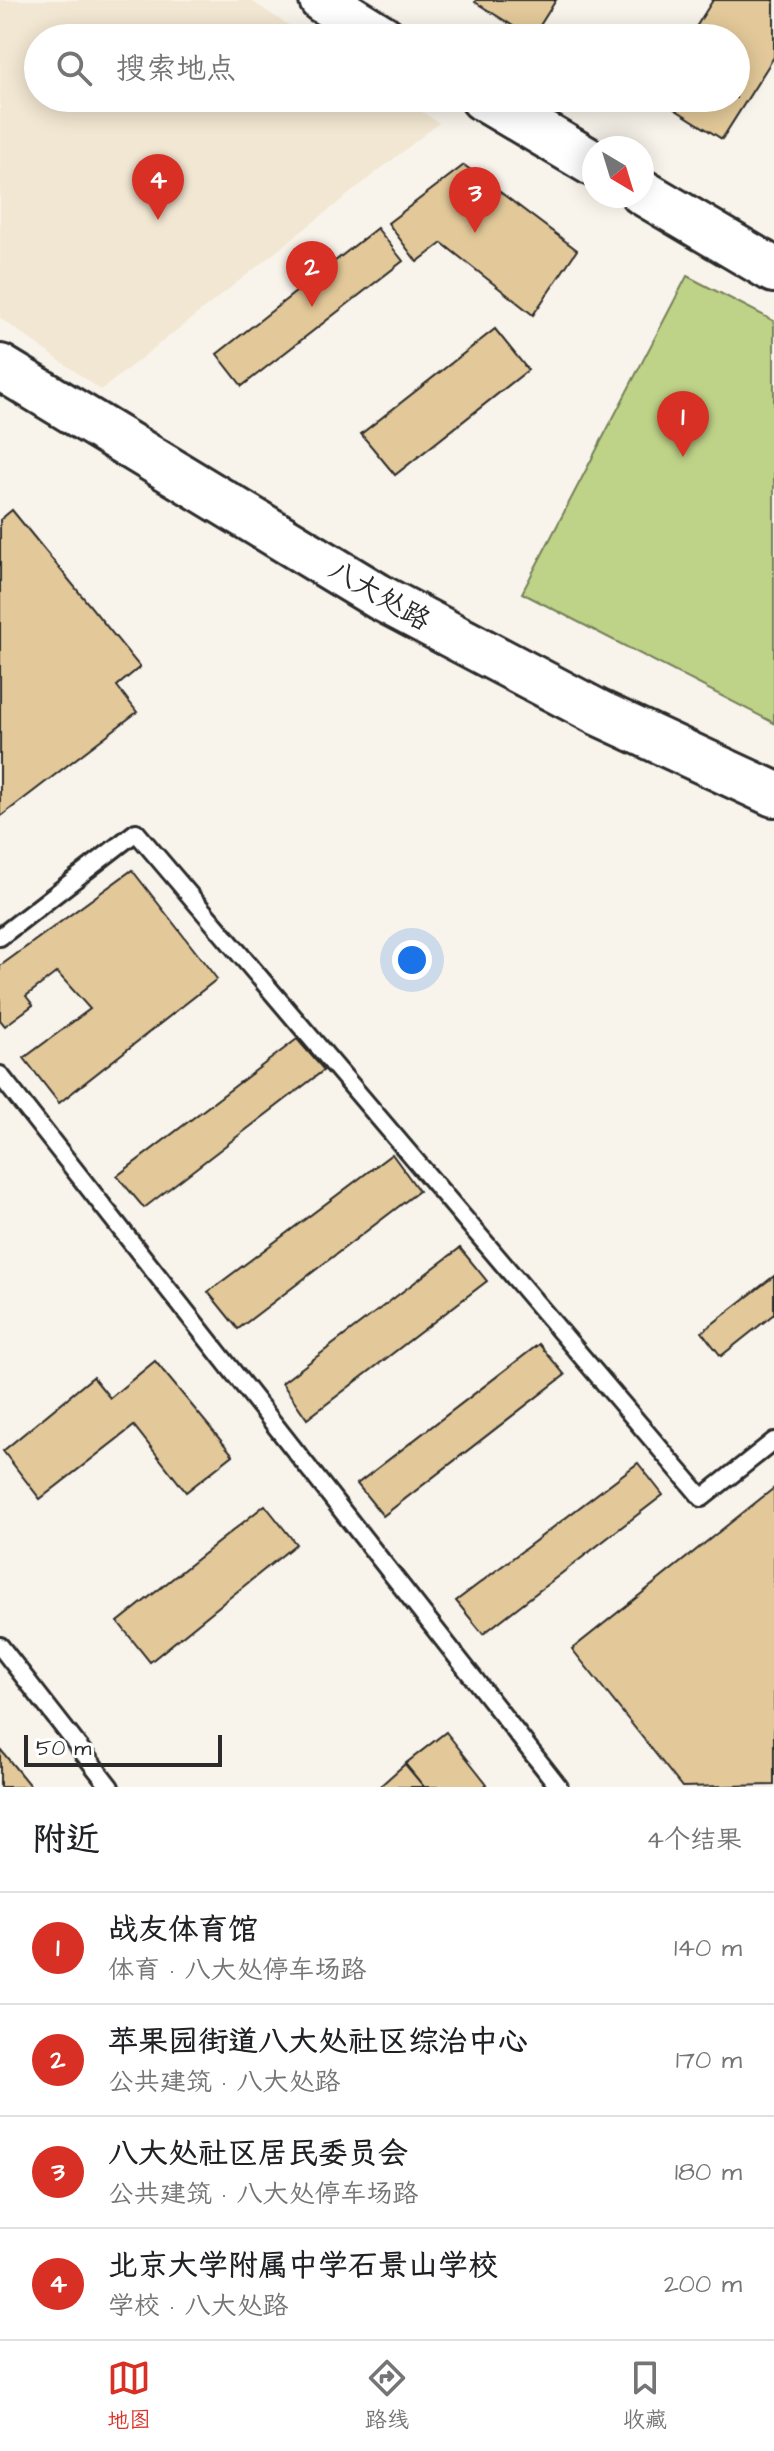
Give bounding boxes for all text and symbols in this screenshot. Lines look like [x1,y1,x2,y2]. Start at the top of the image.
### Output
search box [24,24,750,112]
icon: search [52,46,96,90]
text: 搜索地点 [116,48,236,90]
north arrow [582,136,654,208]
pin: 4 [132,154,184,220]
pin: 3 [449,167,501,233]
pin: 2 [286,241,338,307]
pin: 1 [657,391,709,457]
street label: 八大处路 [321,550,438,640]
your location [392,940,432,980]
scale bar [24,1731,222,1767]
text: 50 m [36,1733,91,1764]
text: 附近 [32,1816,100,1864]
text: 4个结果 [646,1822,742,1858]
text: 战友体育馆 [108,1909,258,1951]
text: 1 [56,1930,60,1966]
text: 140 m [674,1930,742,1966]
text: 体育 · 八大处停车场路 [108,1952,366,1988]
text: 苹果园街道八大处社区综治中心 [108,2021,528,2063]
text: 2 [51,2042,65,2078]
text: 170 m [676,2042,742,2078]
text: 公共建筑 · 八大处路 [108,2064,340,2100]
text: 八大处社区居民委员会 [108,2133,408,2175]
text: 3 [51,2154,65,2190]
text: 180 m [675,2154,742,2190]
text: 公共建筑 · 八大处停车场路 [108,2176,418,2212]
text: 北京大学附属中学石景山学校 [108,2245,498,2287]
text: 4 [49,2266,67,2302]
text: 200 m [664,2266,742,2302]
text: 学校 · 八大处路 [108,2288,288,2324]
tab: 地图 [107,2356,151,2436]
tab: 路线 [365,2356,409,2436]
tab: 收藏 [623,2356,667,2436]

